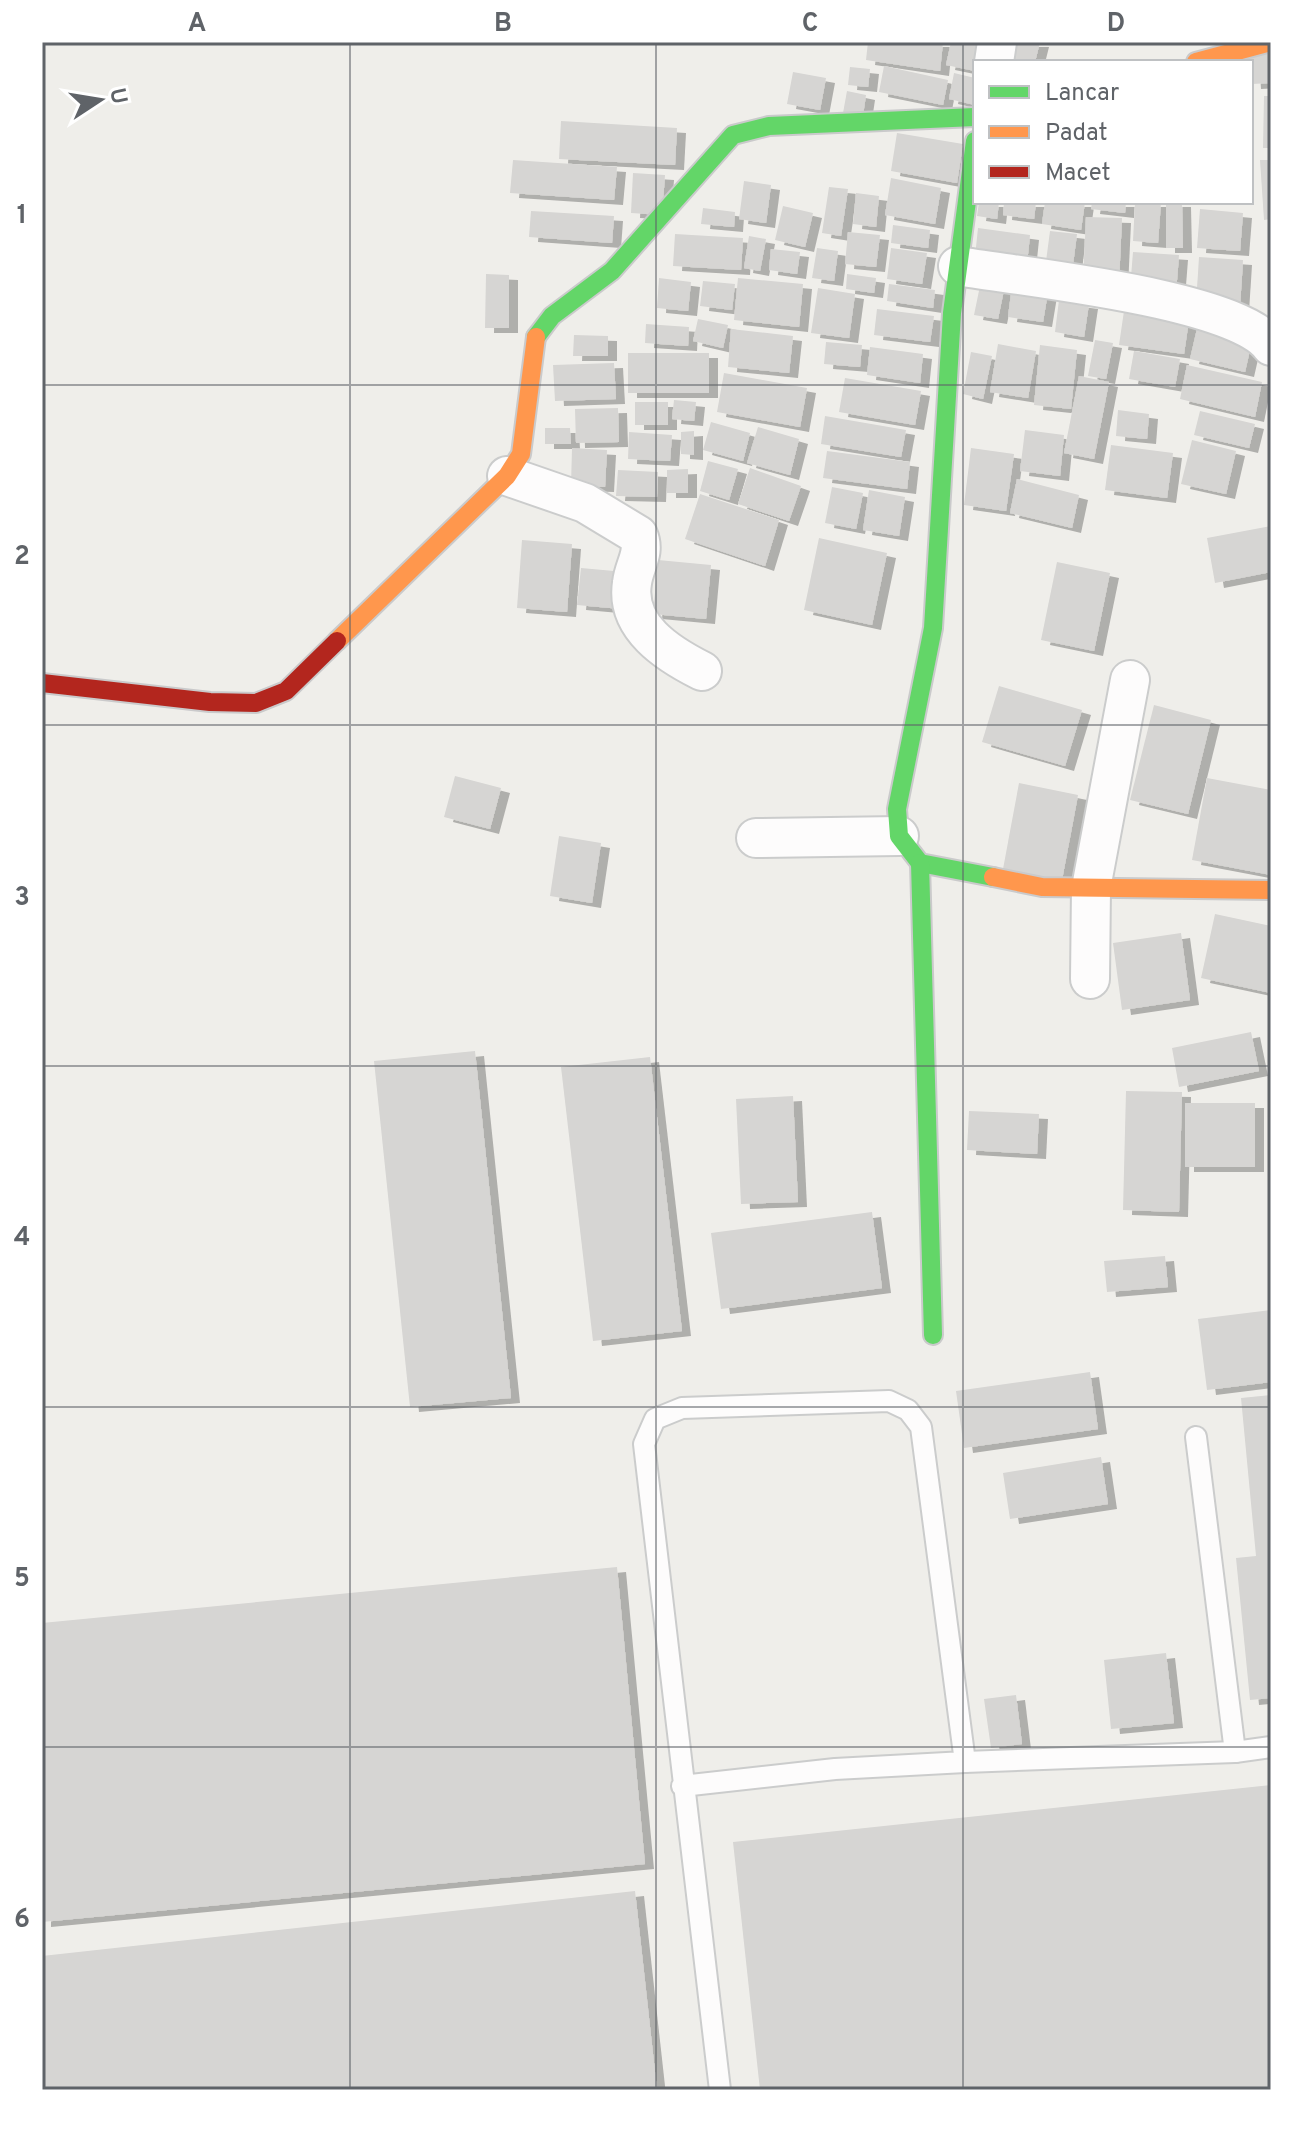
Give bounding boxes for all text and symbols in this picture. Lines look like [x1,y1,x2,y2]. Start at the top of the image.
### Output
text: A [188,8,206,41]
text: B [494,8,512,41]
text: C [802,8,818,41]
text: D [1107,8,1125,41]
north arrow [60,60,140,140]
legend [973,60,1253,204]
text: Lancar [1045,79,1119,109]
text: U [102,86,132,107]
text: Padat [1045,119,1107,149]
text: Macet [1045,159,1111,189]
text: 1 [17,200,27,233]
text: 2 [14,541,30,574]
text: 3 [14,882,30,915]
text: 4 [14,1222,30,1255]
text: 5 [14,1563,30,1596]
text: 6 [14,1904,30,1937]

